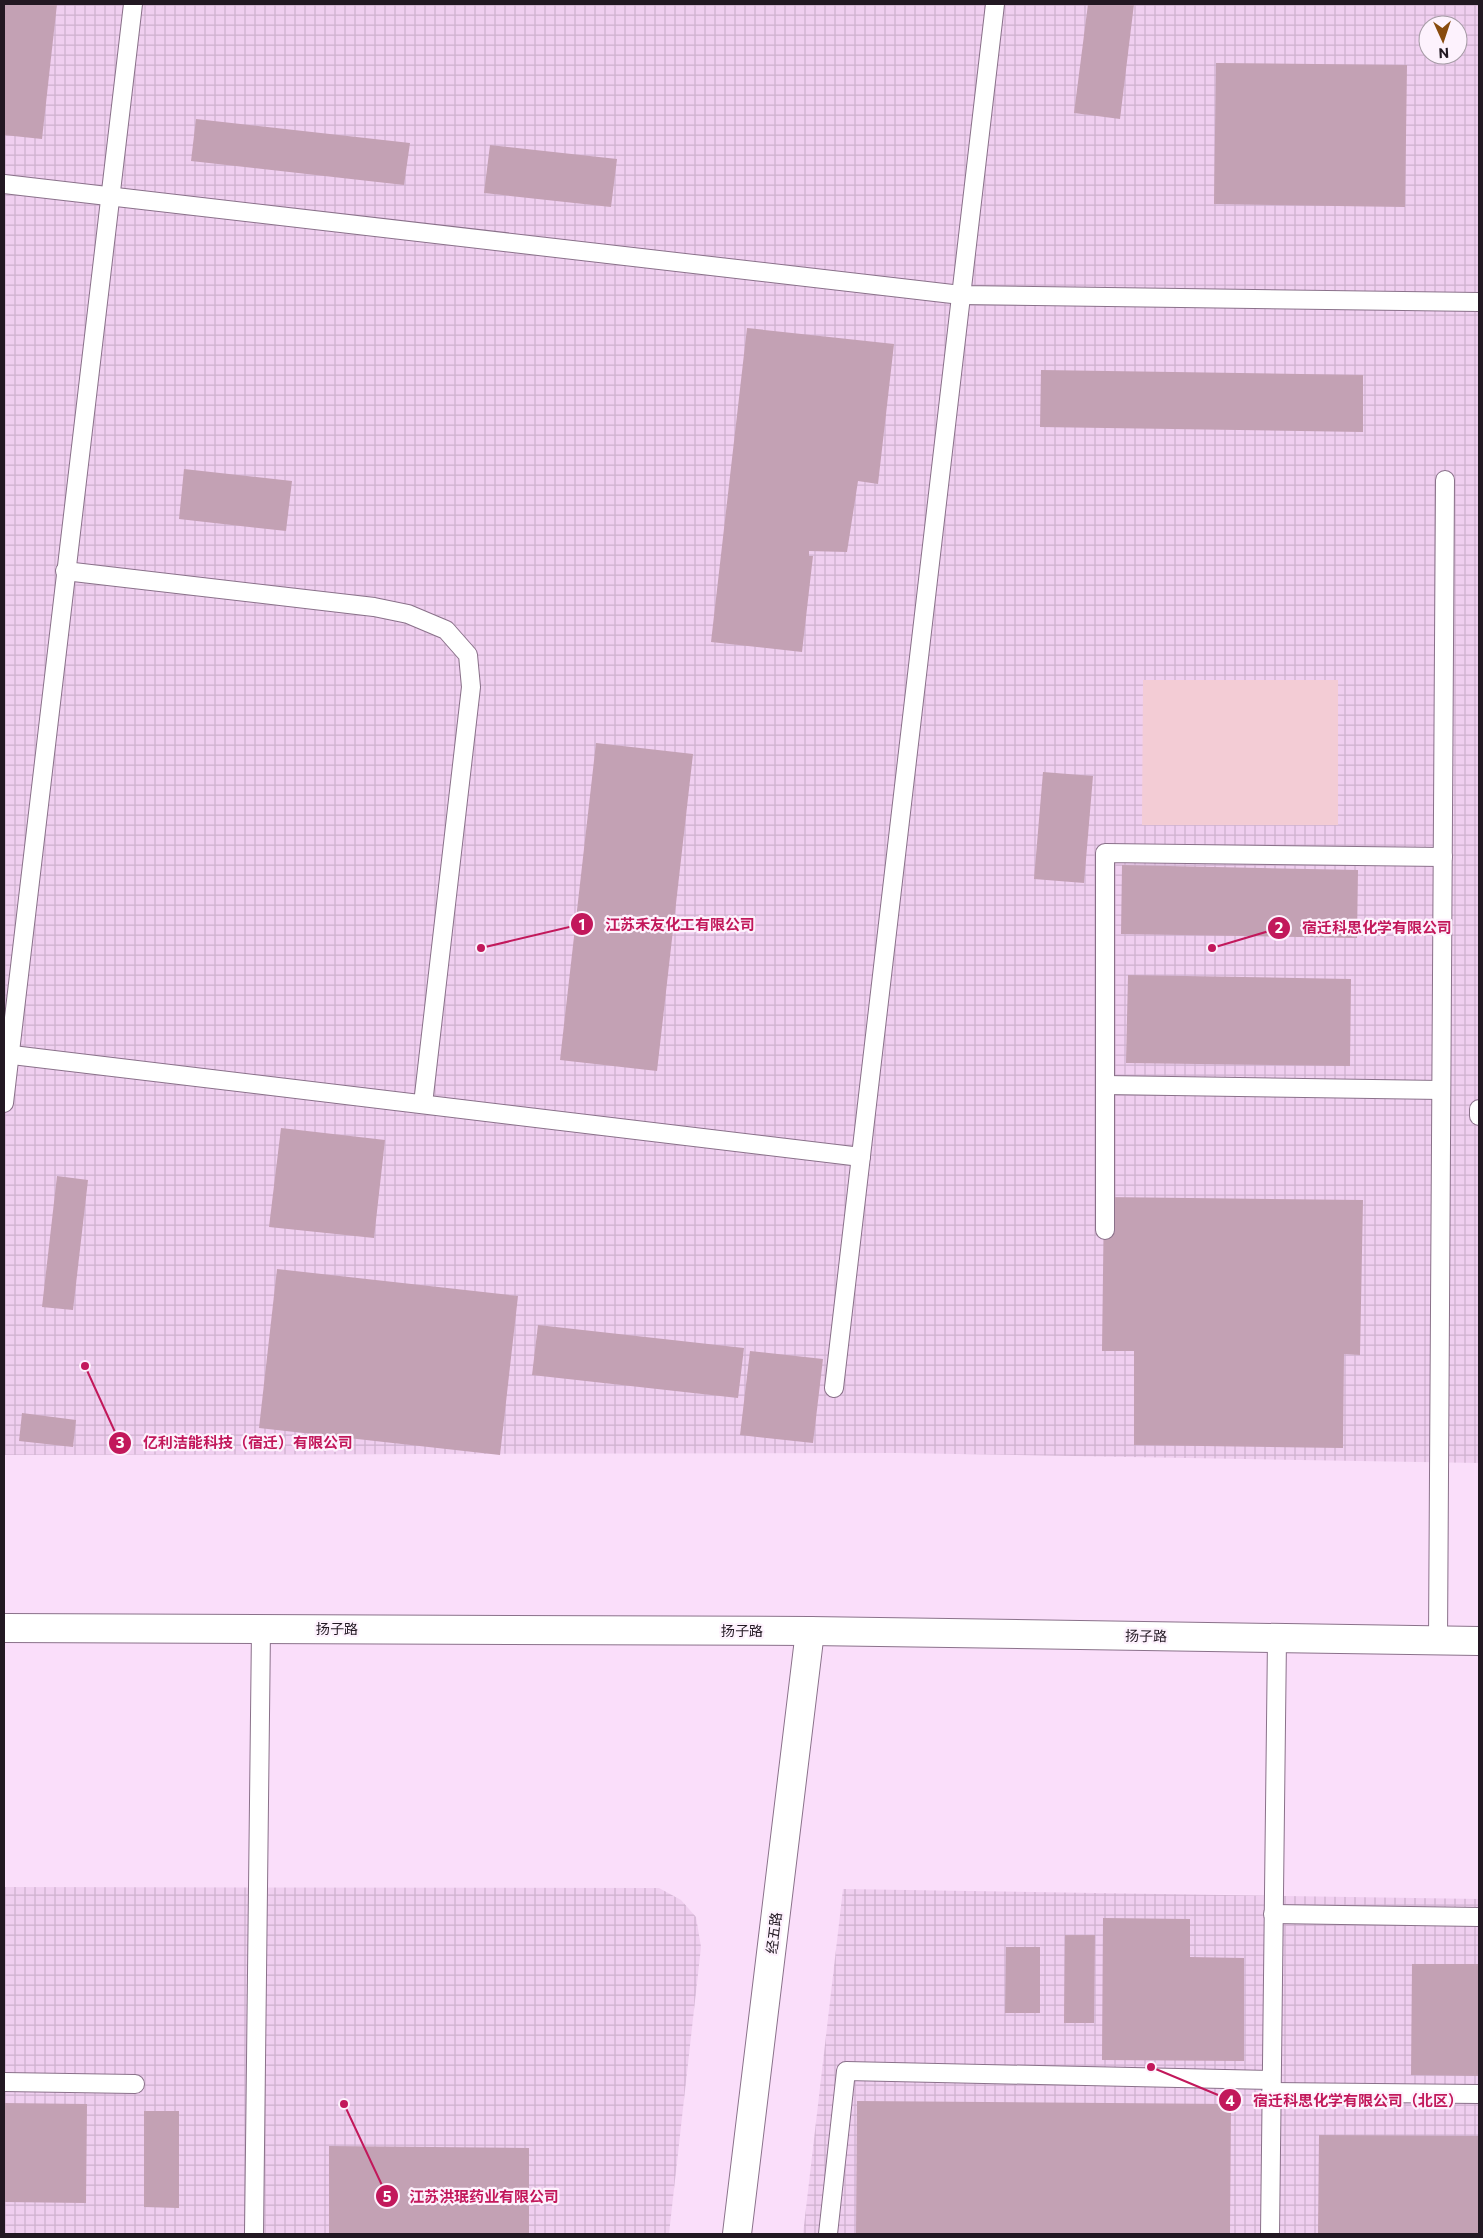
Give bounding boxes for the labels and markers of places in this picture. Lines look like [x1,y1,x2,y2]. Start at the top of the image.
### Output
callout: 江苏禾友化工有限公司 [570,909,765,939]
callout: 宿迁科思化学有限公司 [1267,913,1462,943]
callout: 亿利洁能科技（宿迁）有限公司 [108,1428,363,1458]
callout: 宿迁科思化学有限公司（北区） [1218,2085,1473,2115]
callout: 江苏洪珉药业有限公司 [374,2181,569,2211]

